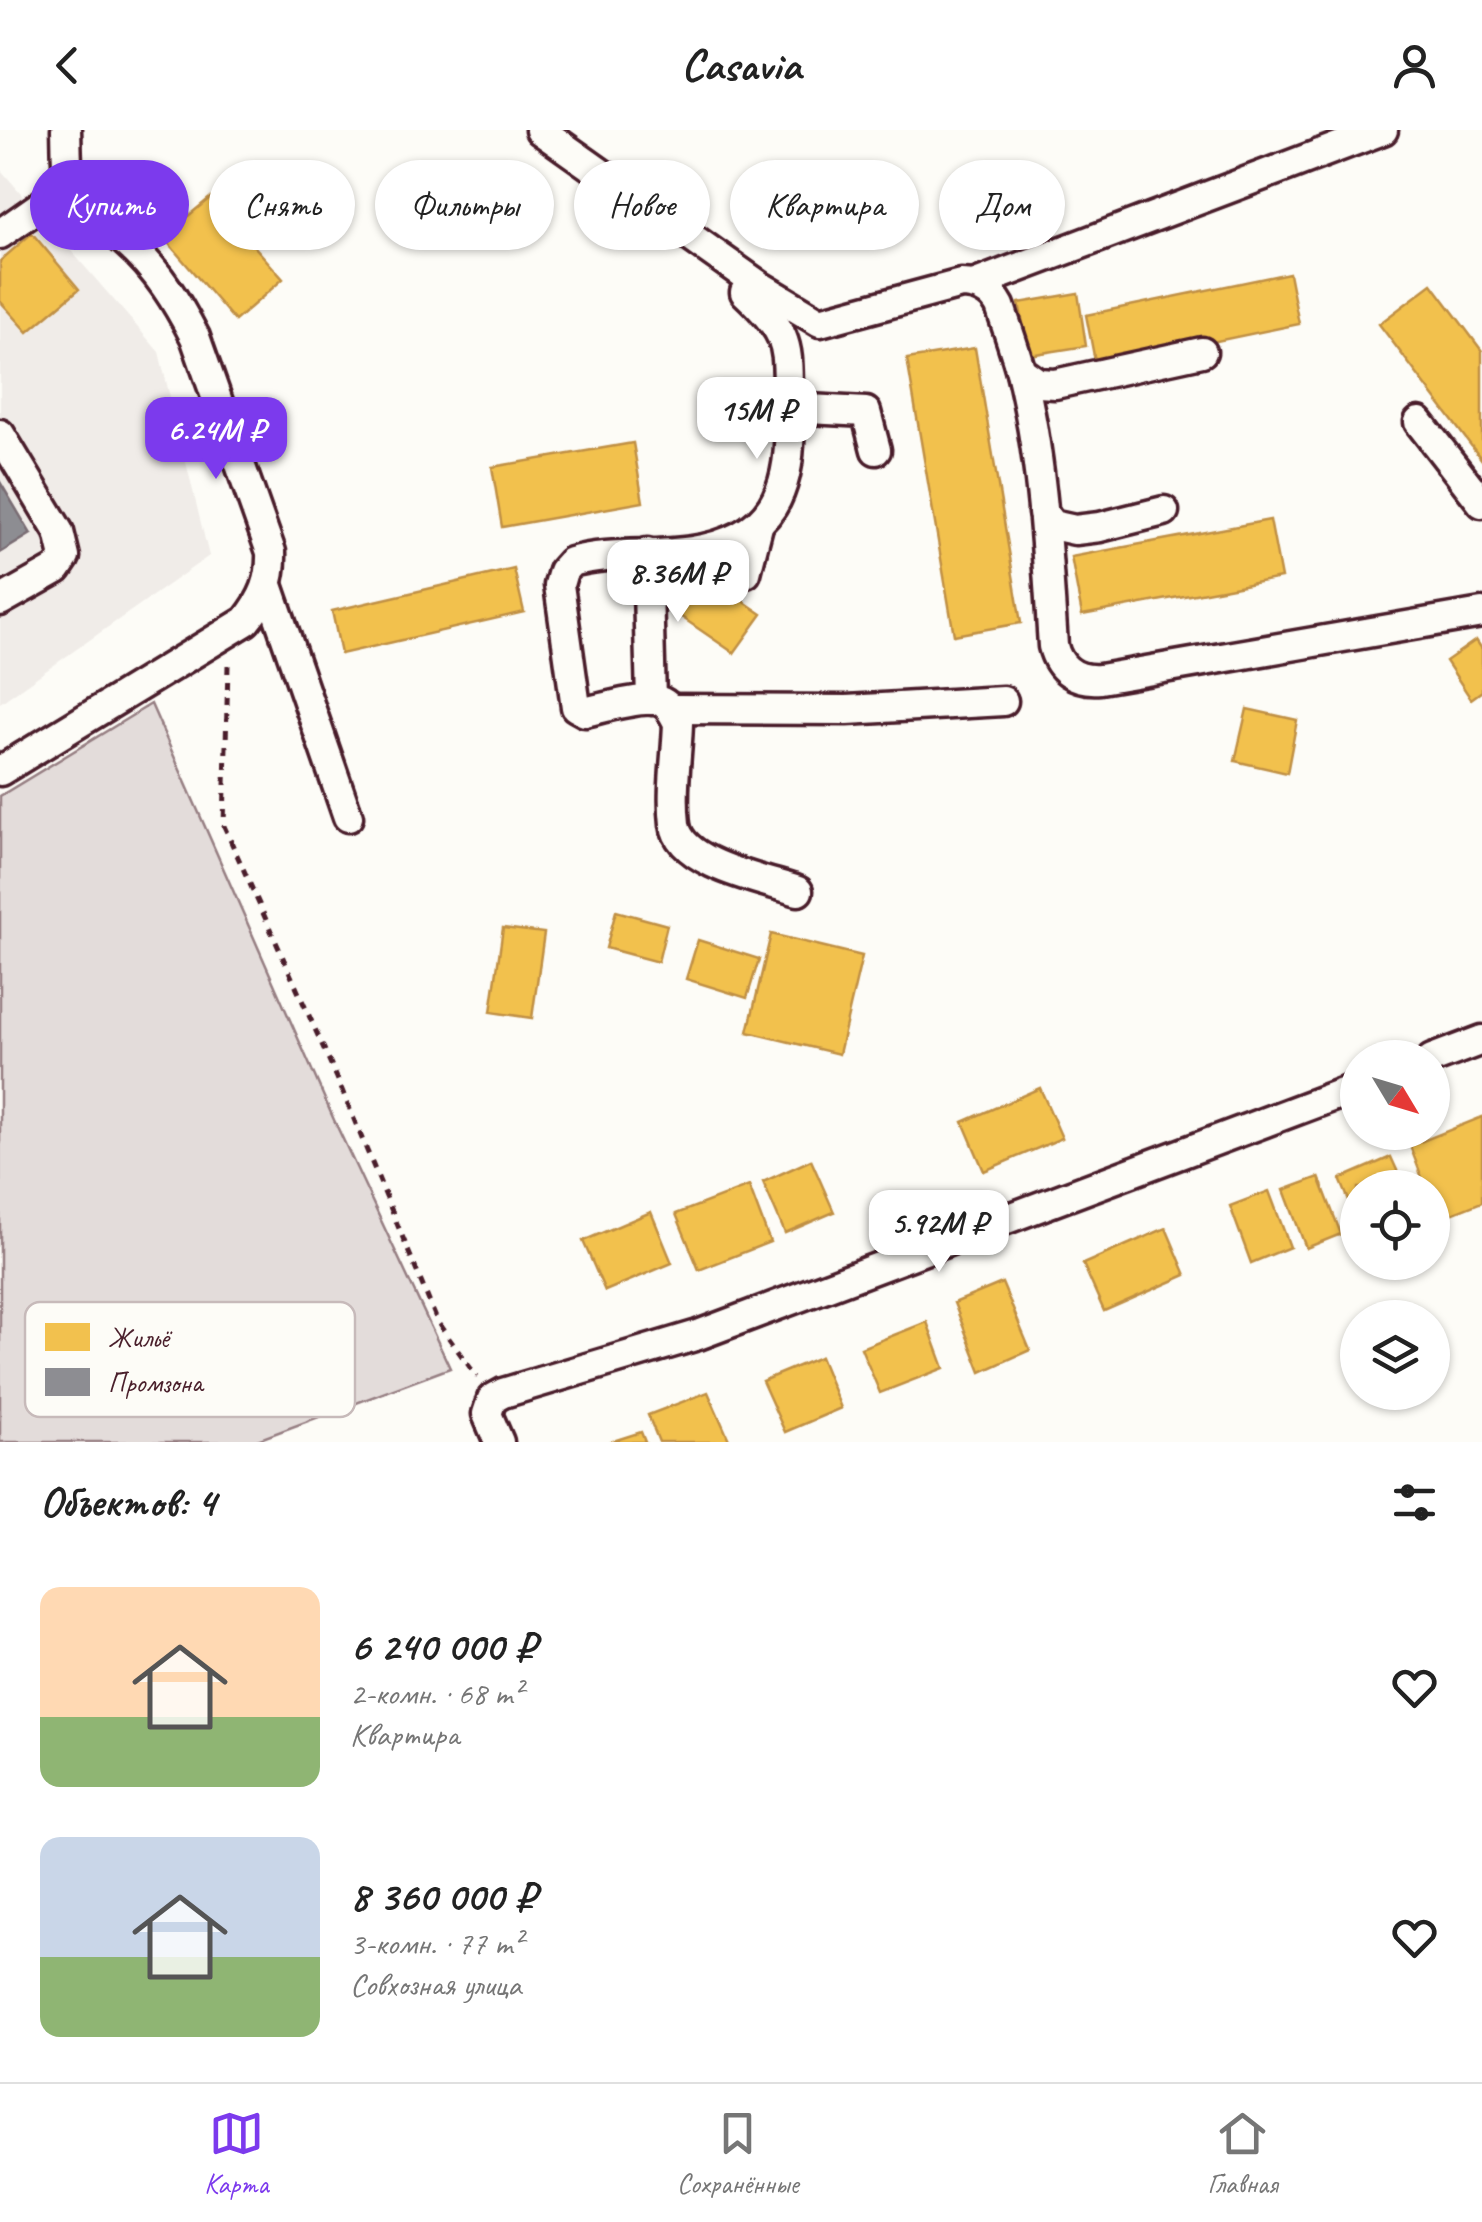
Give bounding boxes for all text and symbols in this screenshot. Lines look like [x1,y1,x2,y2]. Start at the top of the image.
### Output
text: Casavia [681,37,801,94]
icon: back [40,38,95,93]
icon: person [1387,38,1442,93]
chip: Купить [30,160,189,250]
chip: Снять [209,160,355,250]
chip: Фильтры [375,160,554,250]
chip: Новое [574,160,710,250]
chip: Квартира [730,160,919,250]
chip: Дом [939,160,1065,250]
pin: 15M ₽ [687,377,827,462]
text: 15M ₽ [719,389,795,430]
pin: 6.24M ₽ [124,397,308,482]
text: 6.24M ₽ [167,409,265,450]
pin: 8.36M ₽ [586,540,770,625]
text: 8.36M ₽ [629,552,727,593]
north arrow [1340,1040,1450,1150]
map controls [1340,1040,1450,1410]
button: locate [1340,1170,1450,1280]
pin: 5.92M ₽ [847,1190,1031,1275]
text: 5.92M ₽ [891,1202,987,1243]
button: layers [1340,1300,1450,1410]
legend [25,1302,355,1417]
text: Жильё [108,1320,173,1355]
text: Промзона [108,1365,205,1400]
icon: filters [1387,1475,1442,1530]
text: Объектов: 4 [40,1476,216,1529]
text: 6 240 000 ₽ [350,1620,535,1673]
icon: home [120,1627,240,1747]
icon: heart [1387,1660,1442,1715]
text: 2-комн. · 68 m² [350,1673,522,1714]
text: Квартира [350,1714,459,1755]
text: 8 360 000 ₽ [350,1870,535,1923]
icon: home [120,1877,240,1997]
icon: heart [1387,1910,1442,1965]
text: 3-комн. · 77 m² [350,1923,522,1964]
text: Совхозная улица [350,1964,521,2005]
tab: Карта [204,2106,268,2201]
tab: Сохранённые [677,2106,799,2201]
tab: Главная [1207,2106,1278,2201]

